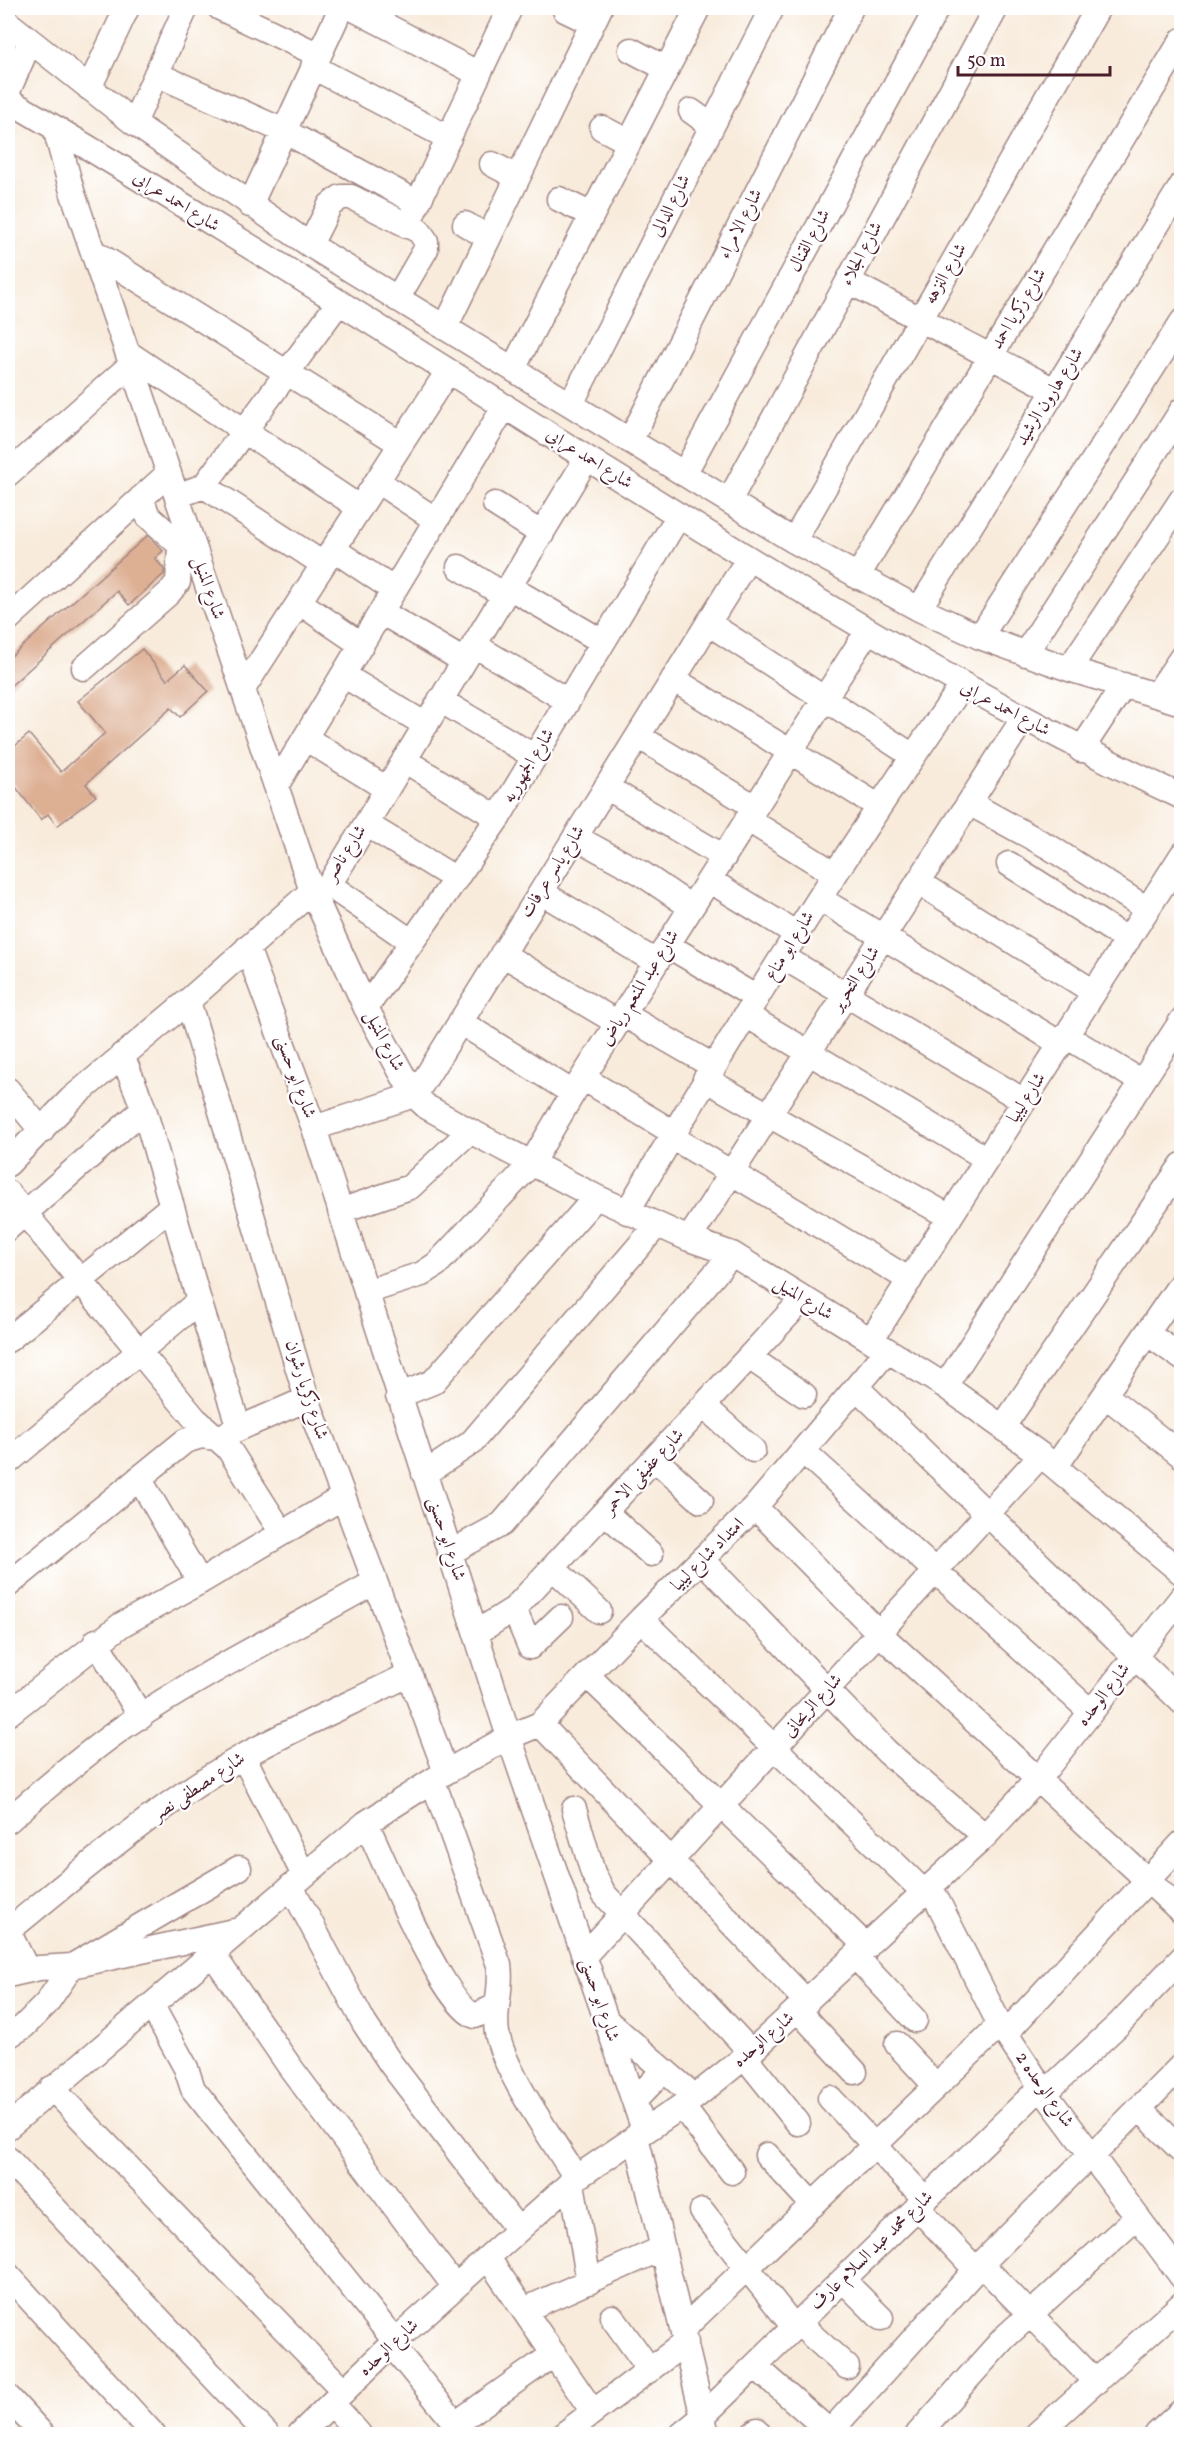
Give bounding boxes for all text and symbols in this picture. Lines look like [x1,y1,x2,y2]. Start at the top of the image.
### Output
scale bar [958,39,1110,77]
text: 50 m [967,49,1006,74]
street label: شارع احمد عرابى [127,165,224,239]
street label: شارع الدالى [645,171,698,242]
street label: شارع الامراء [713,185,770,264]
street label: شارع القنال [783,205,838,277]
street label: شارع الجلاء [835,217,890,291]
street label: شارع النزهه [918,239,974,310]
street label: شارع زكريا احمد [985,264,1054,355]
street label: شارع هارون الرشيد [1010,343,1091,451]
street label: شارع احمد عرابى [540,422,637,496]
street label: شارع المنيل [185,553,230,623]
street label: شارع احمد عرابى [955,675,1054,744]
street label: شارع الجمهوريه [497,724,562,809]
street label: شارع ناصر [318,820,374,888]
street label: شارع ياسر عرفات [514,821,592,924]
street label: شارع ابو مناع [759,907,822,986]
street label: شارع عبد المنعم رياض [594,925,688,1053]
street label: شارع التحرير [824,941,887,1019]
street label: شارع المنيل [357,1006,410,1076]
street label: شارع ابو حسنى [267,1032,322,1123]
street label: شارع ليبيا [1001,1068,1053,1129]
street label: شارع المنيل [768,1271,837,1328]
street label: شارع زكريا رشوان [277,1337,334,1443]
street label: شارع عفيفى الاحمر [596,1424,691,1523]
street label: شارع ابو حسنى [420,1494,471,1585]
street label: امتداد شارع ليبيا [666,1513,751,1598]
street label: شارع الوحده [1071,1658,1137,1733]
street label: شارع الريحانى [778,1669,849,1744]
street label: شارع مصطفى نصر [146,1747,251,1829]
street label: شارع ابو حسنى [572,1955,625,2046]
street label: شارع الوحده [728,2006,801,2075]
street label: شارع الوحده 2 [1008,2047,1079,2134]
street label: شارع محمد عبد السلام عارف [805,2186,941,2318]
street label: شارع الوحده [353,2314,425,2383]

